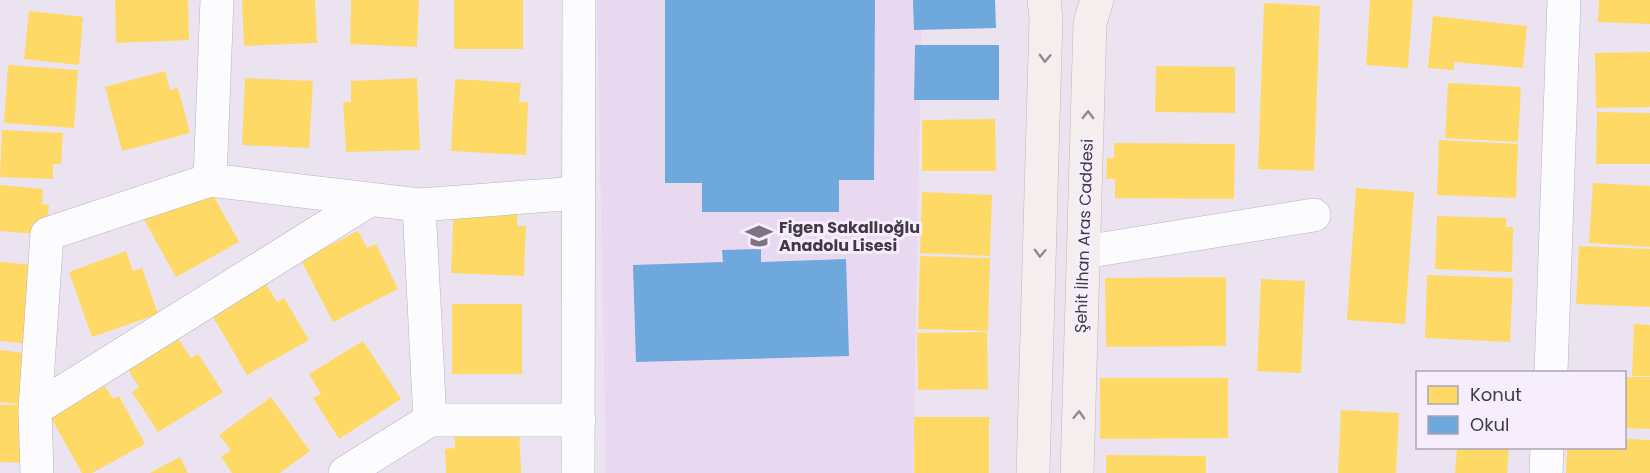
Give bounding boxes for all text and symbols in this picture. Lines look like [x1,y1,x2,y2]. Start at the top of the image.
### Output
one-way arrow [1039,54,1051,63]
one-way arrow [1082,110,1094,119]
street label: Şehit İlhan Aras Caddesi [1069,139,1099,333]
place label: Figen Sakallıoğlu Anadolu Lisesi [779,216,920,257]
school or university icon: Figen Sakallıoğlu Anadolu Lisesi [744,221,774,251]
one-way arrow [1033,249,1046,258]
legend [1416,371,1626,449]
text: Konut [1470,382,1522,407]
one-way arrow [1073,410,1085,419]
text: Okul [1470,412,1509,437]

